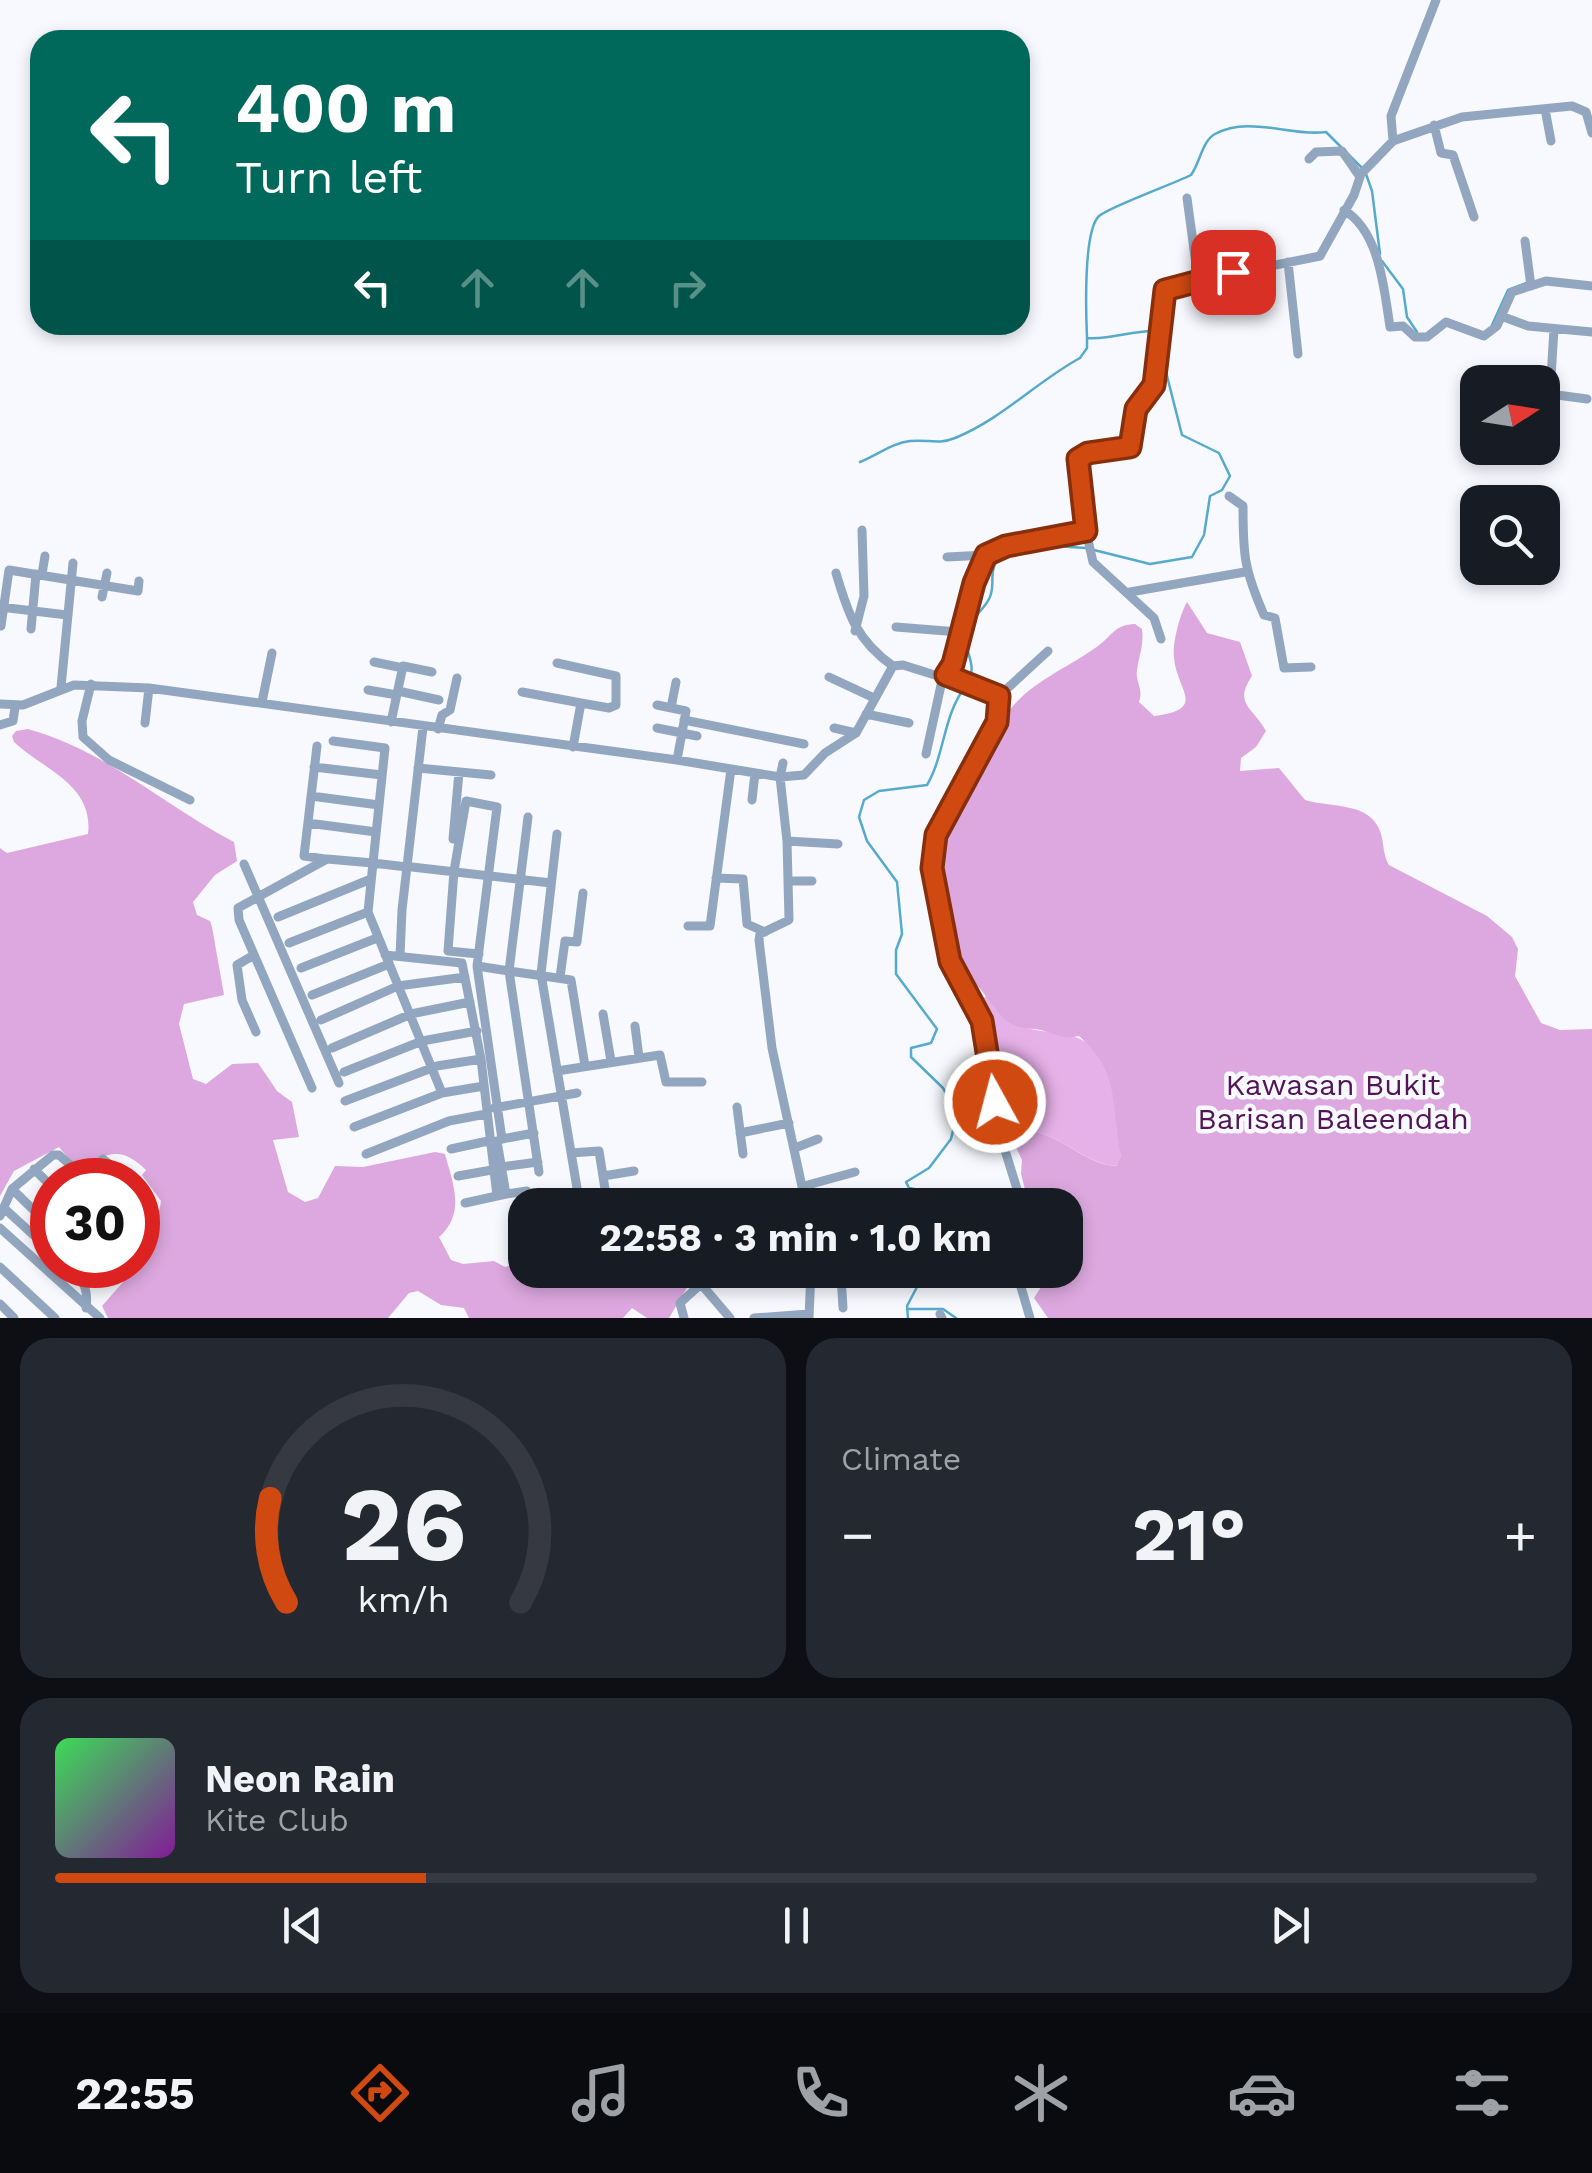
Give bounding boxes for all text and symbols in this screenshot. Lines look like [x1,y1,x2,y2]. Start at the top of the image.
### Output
text: 400 m [235,67,456,149]
icon: left [70,70,200,200]
text: Turn left [235,151,422,204]
pin [1191,230,1276,315]
icon: arrive [1206,245,1261,300]
icon: left [345,260,400,315]
icon: ahead [450,260,505,315]
icon: ahead [555,260,610,315]
icon: right [660,260,715,315]
north arrow [1460,365,1560,465]
map controls [1460,365,1560,585]
button: search [1460,485,1560,585]
position arrow [943,1050,1047,1154]
park label: Kawasan Bukit Barisan Baleendah [1197,1067,1469,1136]
speed limit sign: 30 [30,1158,160,1288]
text: 22:58 · 3 min · 1.0 km [599,1216,992,1260]
text: Climate [841,1440,961,1478]
text: 26 [340,1463,466,1585]
text: 21° [1132,1490,1246,1578]
text: − [841,1503,874,1567]
text: + [1504,1503,1537,1567]
text: km/h [357,1579,449,1621]
text: Neon Rain [205,1757,395,1801]
text: Kite Club [205,1801,349,1839]
icon: previous [275,1898,330,1953]
icon: pause [769,1898,824,1953]
icon: next [1263,1898,1318,1953]
icon: directions [345,2058,415,2128]
icon: music [566,2058,636,2128]
icon: phone [786,2058,856,2128]
icon: climate [1006,2058,1076,2128]
icon: car [1227,2058,1297,2128]
icon: filters [1447,2058,1517,2128]
text: 22:55 [75,2067,195,2120]

